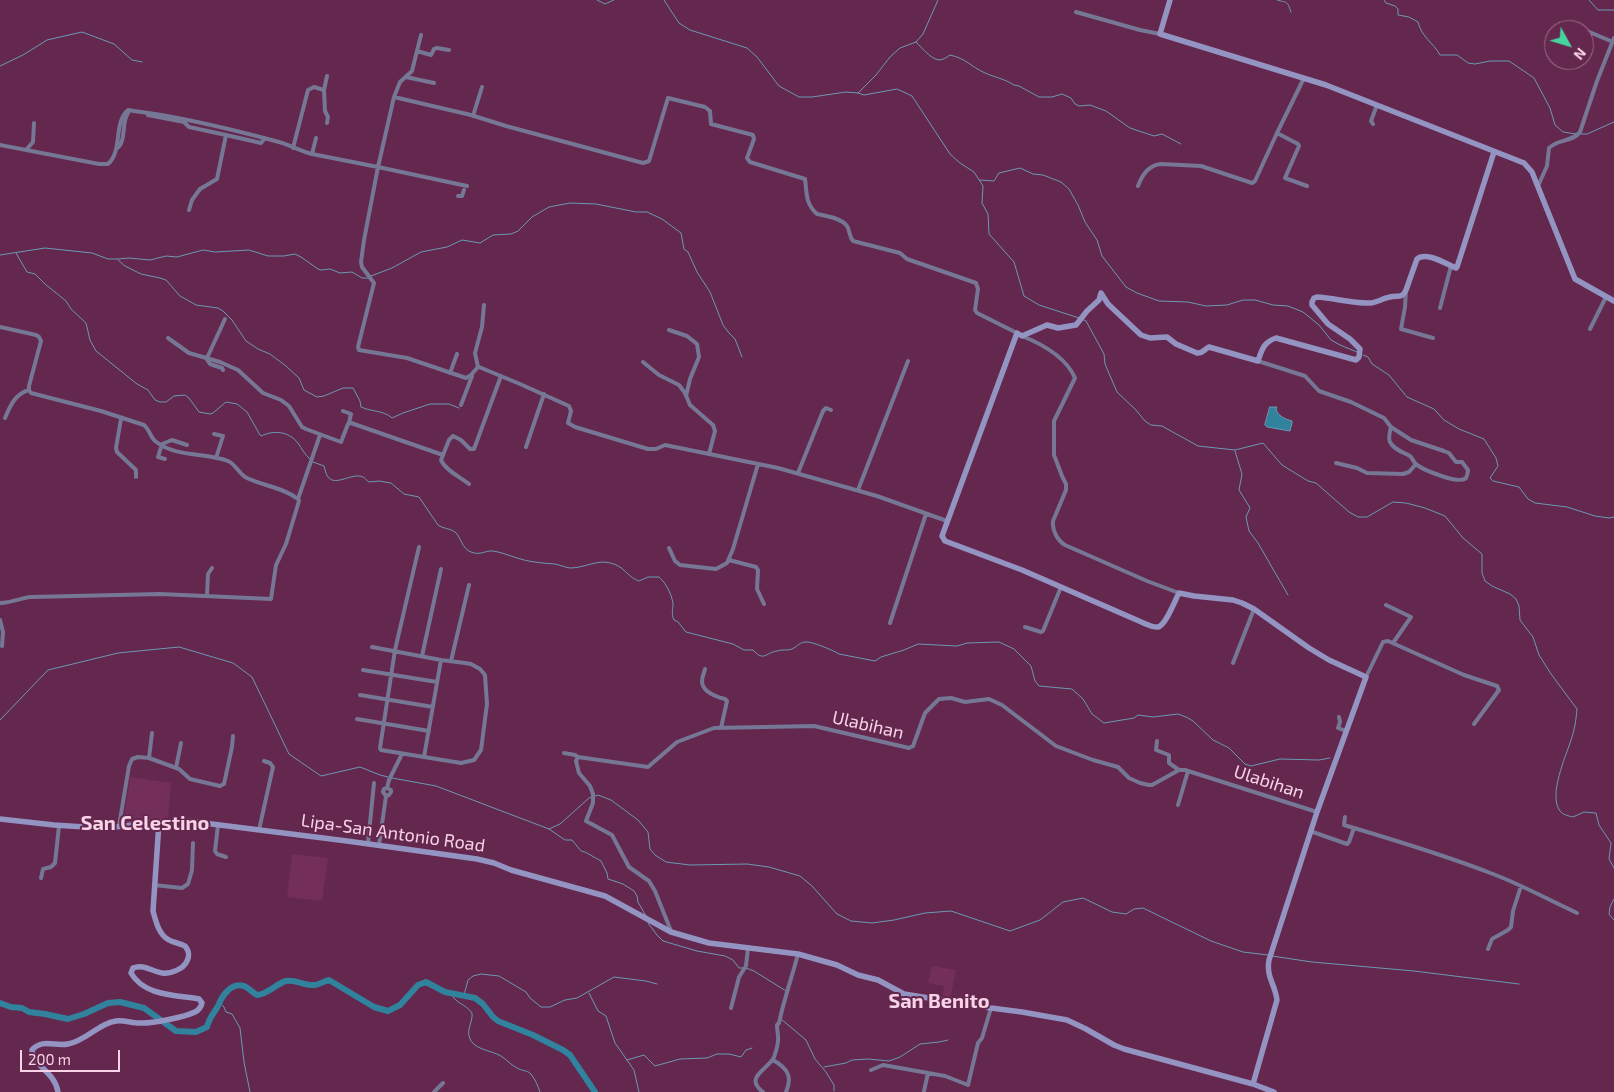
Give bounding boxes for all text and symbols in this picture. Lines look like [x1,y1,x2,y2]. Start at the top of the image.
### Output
north arrow [1544,20,1594,70]
text: N [1570,45,1590,63]
street label: Ulabihan [830,706,906,744]
street label: Ulabihan [1231,760,1307,804]
street label: Lipa-San Antonio Road [300,809,486,857]
district label: San Celestino [81,811,209,835]
district label: San Benito [888,989,990,1013]
scale bar [22,1040,122,1072]
text: 200 m [28,1050,71,1068]

